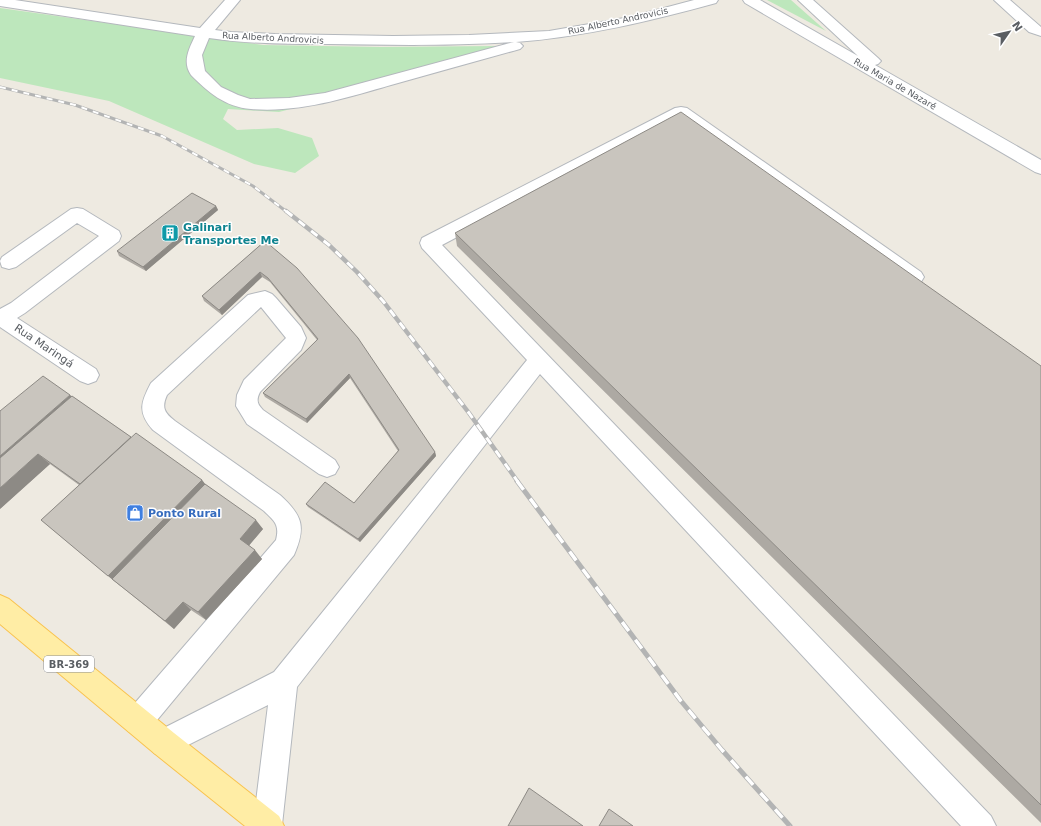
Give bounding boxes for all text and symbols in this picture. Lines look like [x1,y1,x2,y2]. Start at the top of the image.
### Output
street label: Rua Alberto Androvicis [567,5,669,36]
north arrow [989,12,1029,52]
text: N [1009,19,1025,34]
street label: Rua Alberto Androvicis [222,30,324,46]
street label: Rua Maria de Nazaré [852,56,938,112]
place label: Galinari Transportes Me [183,221,279,247]
building icon: Galinari Transportes Me [160,223,180,243]
street label: Rua Maringá [12,321,76,371]
shop icon: Ponto Rural [125,503,145,523]
place label: Ponto Rural [148,507,221,520]
road number: BR-369 [44,656,94,672]

